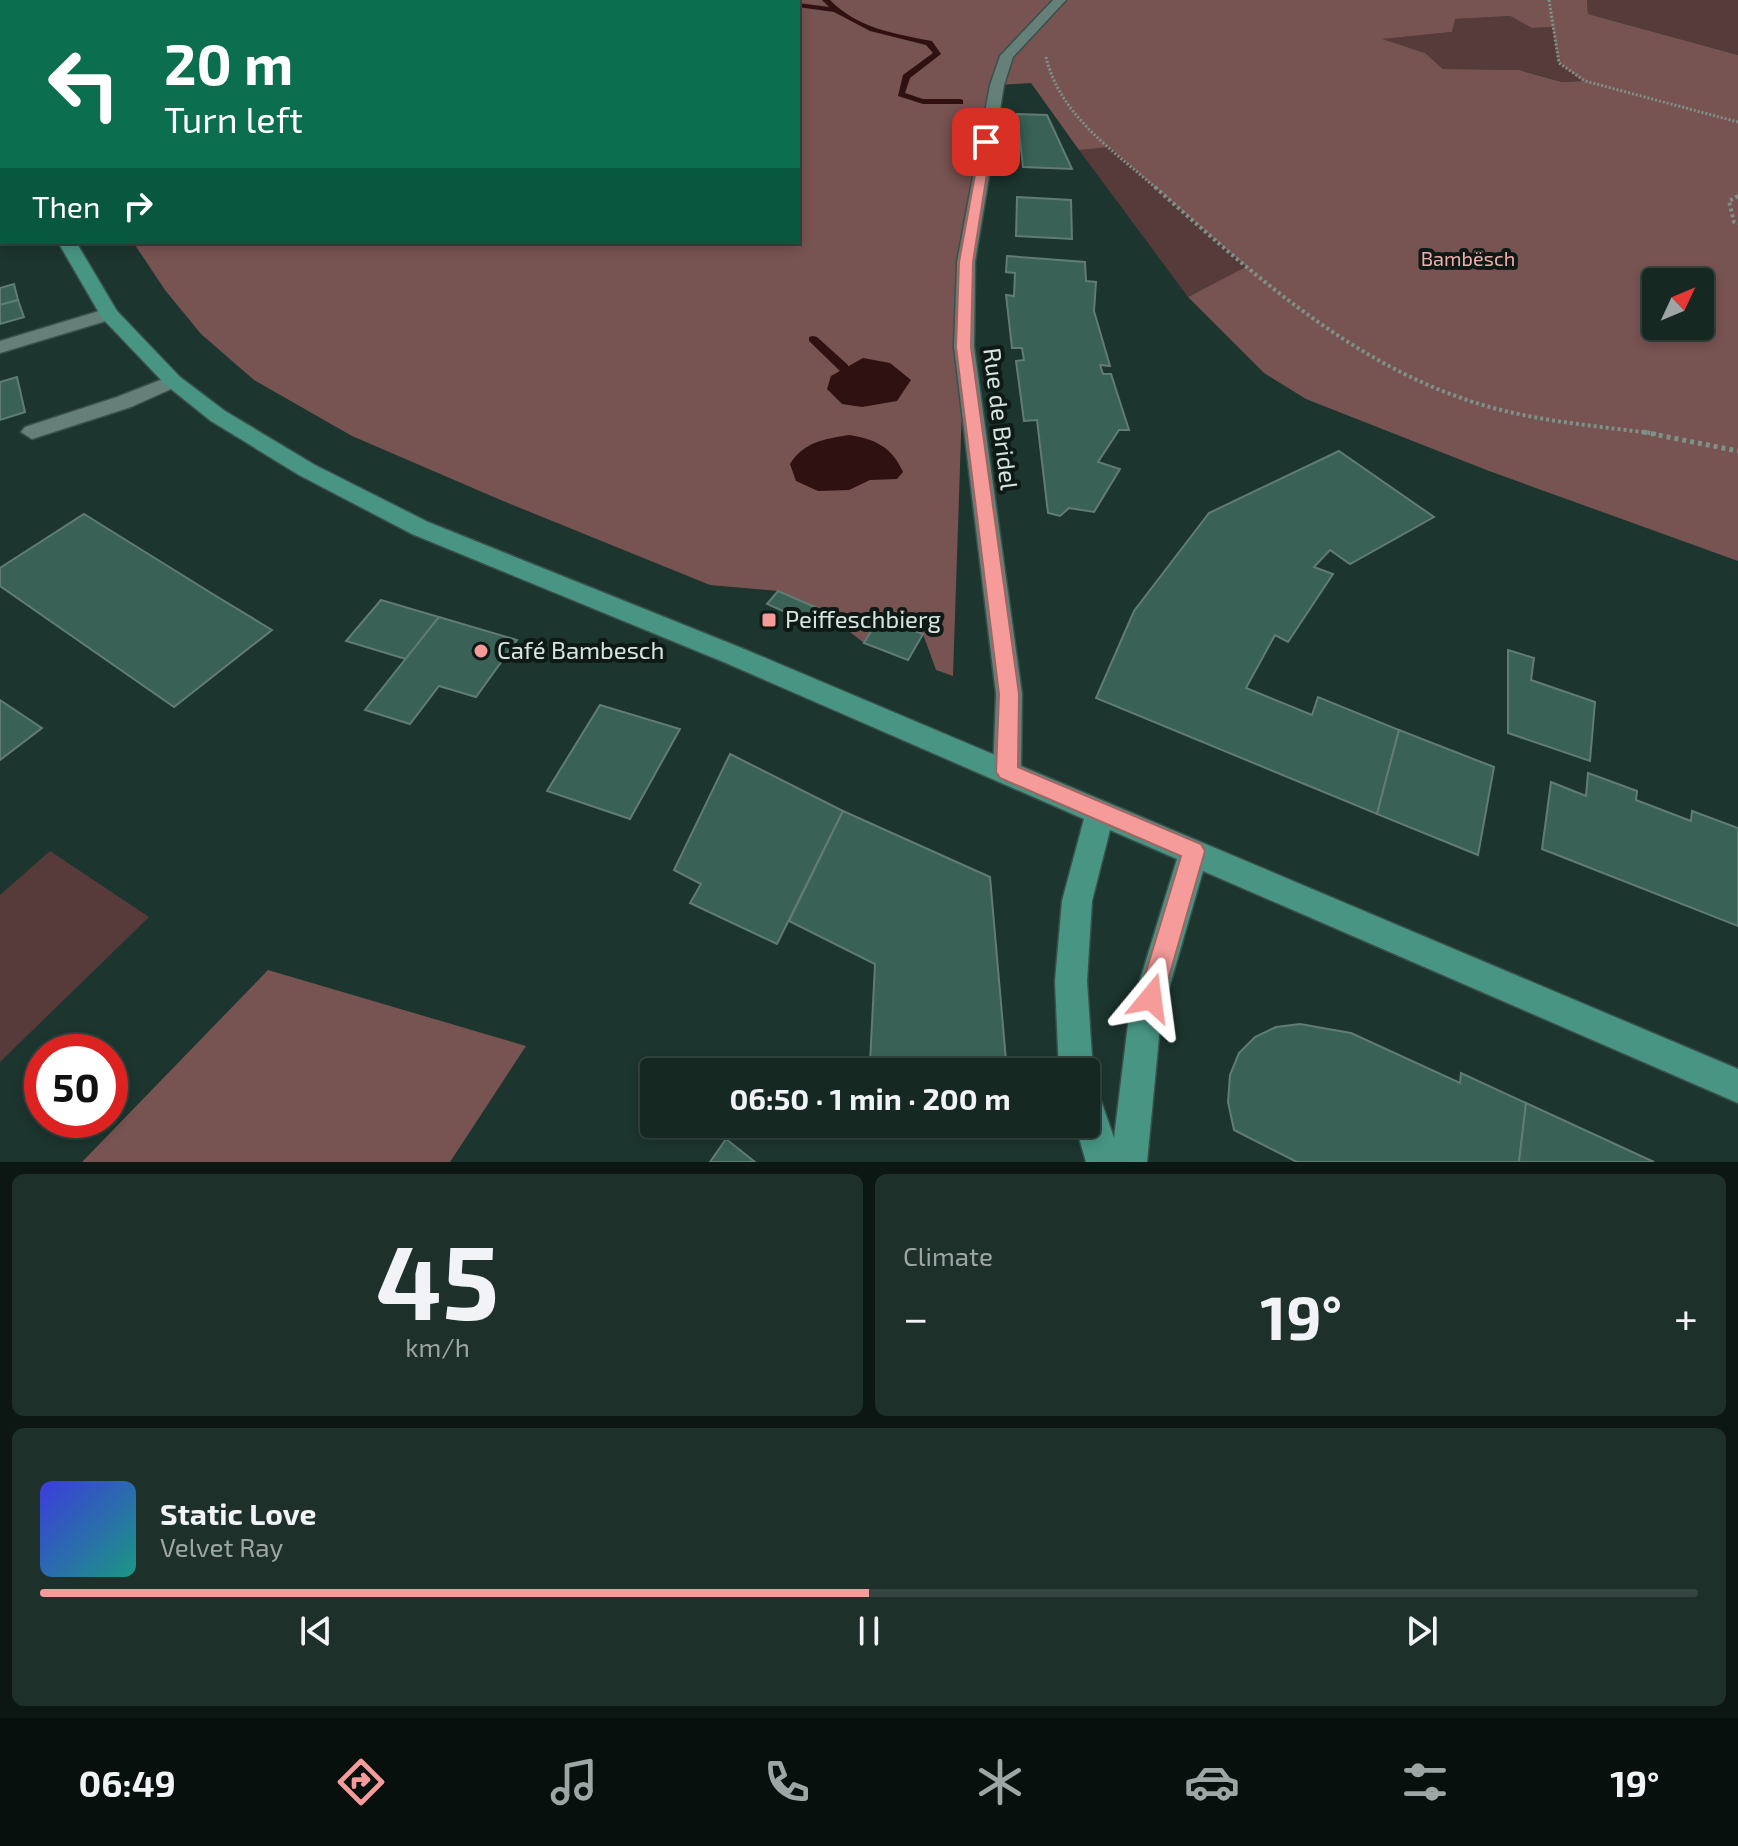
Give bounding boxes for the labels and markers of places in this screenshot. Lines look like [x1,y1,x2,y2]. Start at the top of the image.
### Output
pin [952,108,1020,176]
place label: Peiffeschbierg [785,604,941,633]
marker: Peiffeschbierg [760,611,778,629]
place label: Café Bambesch [497,635,665,664]
marker: Café Bambesch [472,642,490,660]

